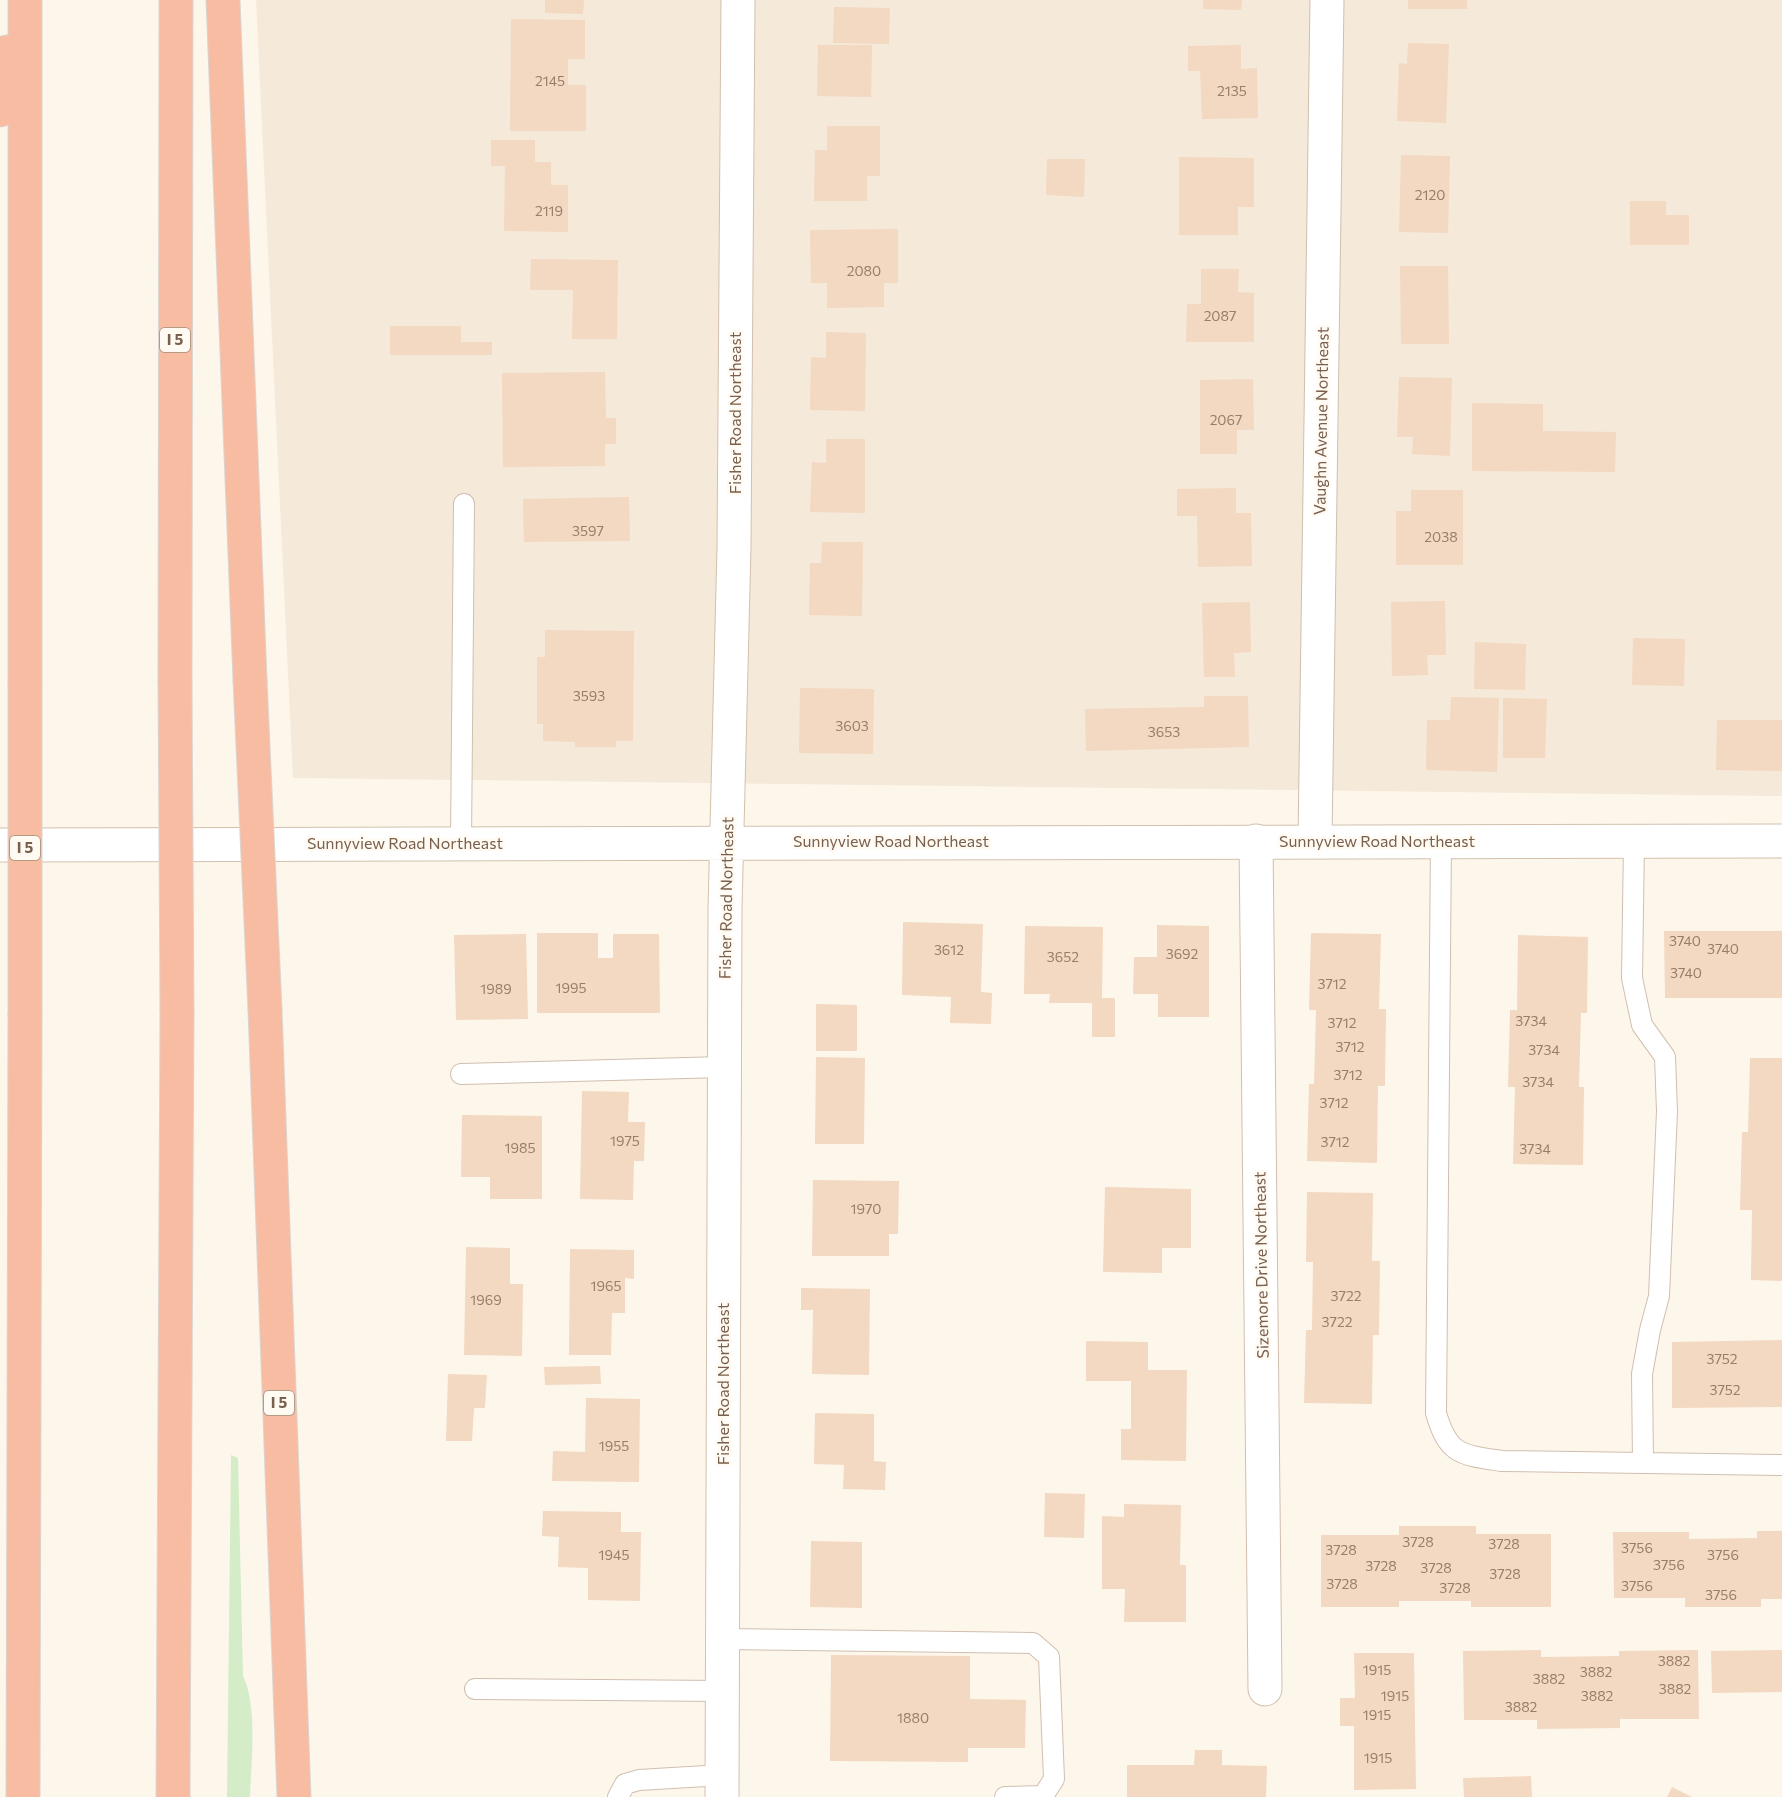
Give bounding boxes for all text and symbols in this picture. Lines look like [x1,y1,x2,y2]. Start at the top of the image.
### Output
house number: 2145 [535,72,565,89]
house number: 2135 [1217,82,1247,99]
house number: 2120 [1415,186,1445,203]
house number: 2119 [535,202,563,219]
house number: 2080 [847,262,881,279]
house number: 2087 [1204,307,1236,324]
street label: Vaughn Avenue Northeast [1309,326,1332,515]
road number: I 5 [160,328,190,352]
street label: Fisher Road Northeast [725,331,744,494]
house number: 2067 [1210,411,1242,428]
house number: 3597 [572,522,604,539]
house number: 2038 [1424,528,1458,545]
house number: 3593 [573,687,605,704]
house number: 3603 [835,717,869,734]
house number: 3653 [1148,723,1180,740]
street label: Fisher Road Northeast [715,816,736,979]
street label: Sunnyview Road Northeast [793,831,989,850]
street label: Sunnyview Road Northeast [1279,831,1475,850]
street label: Sunnyview Road Northeast [307,833,503,852]
road number: I 5 [10,836,40,860]
house number: 3740 [1669,932,1701,949]
house number: 3740 [1707,940,1739,957]
house number: 3612 [934,941,964,958]
house number: 3692 [1166,945,1199,962]
house number: 3652 [1047,948,1079,965]
house number: 3740 [1670,964,1702,981]
house number: 3712 [1317,975,1347,992]
house number: 1995 [555,979,587,996]
house number: 1989 [480,980,512,997]
house number: 3734 [1515,1012,1547,1029]
house number: 3712 [1327,1014,1357,1031]
house number: 3712 [1335,1038,1365,1055]
house number: 3734 [1528,1041,1560,1058]
house number: 3712 [1333,1066,1363,1083]
house number: 3734 [1522,1073,1554,1090]
house number: 3712 [1319,1094,1349,1111]
house number: 1975 [610,1132,640,1149]
house number: 3712 [1320,1133,1350,1150]
house number: 1985 [504,1139,536,1156]
house number: 3734 [1519,1140,1551,1157]
street label: Sizemore Drive Northeast [1249,1171,1272,1359]
house number: 1970 [851,1200,881,1217]
house number: 1965 [590,1277,622,1294]
house number: 3722 [1331,1287,1362,1304]
house number: 1969 [470,1291,502,1308]
street label: Fisher Road Northeast [713,1302,732,1465]
house number: 3722 [1322,1313,1353,1330]
house number: 3752 [1706,1350,1738,1367]
house number: 3752 [1709,1381,1741,1398]
road number: I 5 [264,1391,294,1415]
house number: 1955 [599,1437,629,1454]
house number: 3728 [1402,1533,1434,1550]
house number: 3728 [1488,1535,1520,1552]
house number: 3756 [1621,1539,1653,1556]
house number: 3728 [1325,1541,1357,1558]
house number: 1945 [599,1546,629,1563]
house number: 3756 [1707,1546,1739,1563]
house number: 3756 [1653,1556,1685,1573]
house number: 3728 [1365,1557,1397,1574]
house number: 3728 [1420,1559,1452,1576]
house number: 3728 [1489,1565,1521,1582]
house number: 3728 [1326,1575,1358,1592]
house number: 3756 [1621,1577,1653,1594]
house number: 3728 [1439,1579,1471,1596]
house number: 3756 [1705,1586,1737,1603]
house number: 3882 [1658,1652,1691,1669]
house number: 1915 [1363,1661,1391,1678]
house number: 3882 [1580,1663,1613,1680]
house number: 3882 [1533,1670,1566,1687]
house number: 3882 [1659,1680,1692,1697]
house number: 1915 [1381,1687,1409,1704]
house number: 3882 [1581,1687,1614,1704]
house number: 3882 [1505,1698,1538,1715]
house number: 1915 [1363,1706,1391,1723]
house number: 1880 [897,1709,929,1726]
house number: 1915 [1364,1749,1392,1766]

